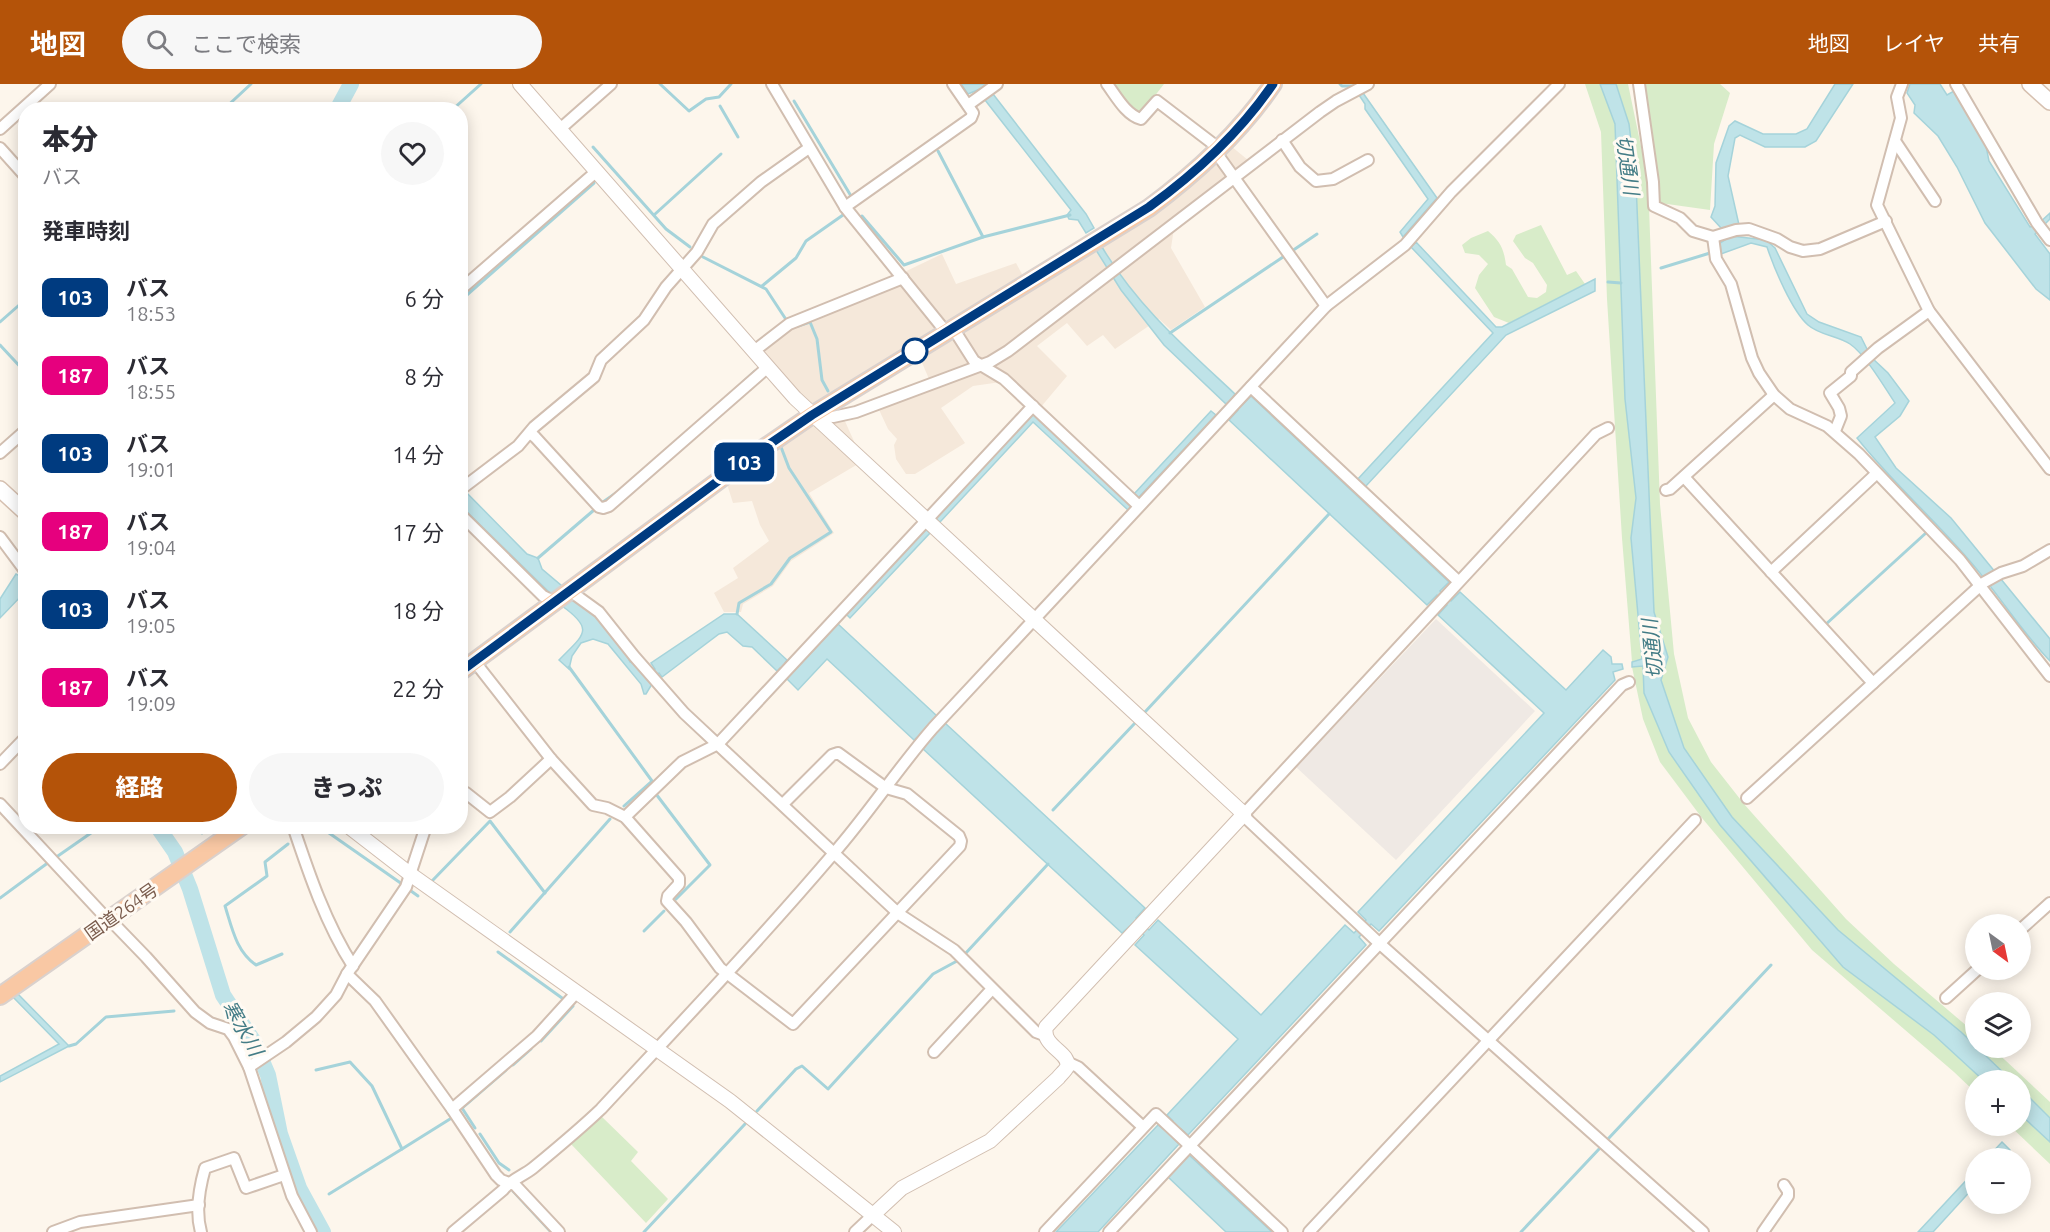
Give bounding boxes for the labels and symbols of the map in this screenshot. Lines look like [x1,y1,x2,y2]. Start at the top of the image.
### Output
water label: 切通川 [1612,134,1644,198]
unlabelled marker [902,338,928,364]
line badge: 103 [710,442,778,482]
water label: 切通川 [1637,616,1667,680]
street label: 国道264号 [81,879,161,943]
north arrow [1965,914,2031,980]
water label: 寒水川 [218,996,269,1061]

